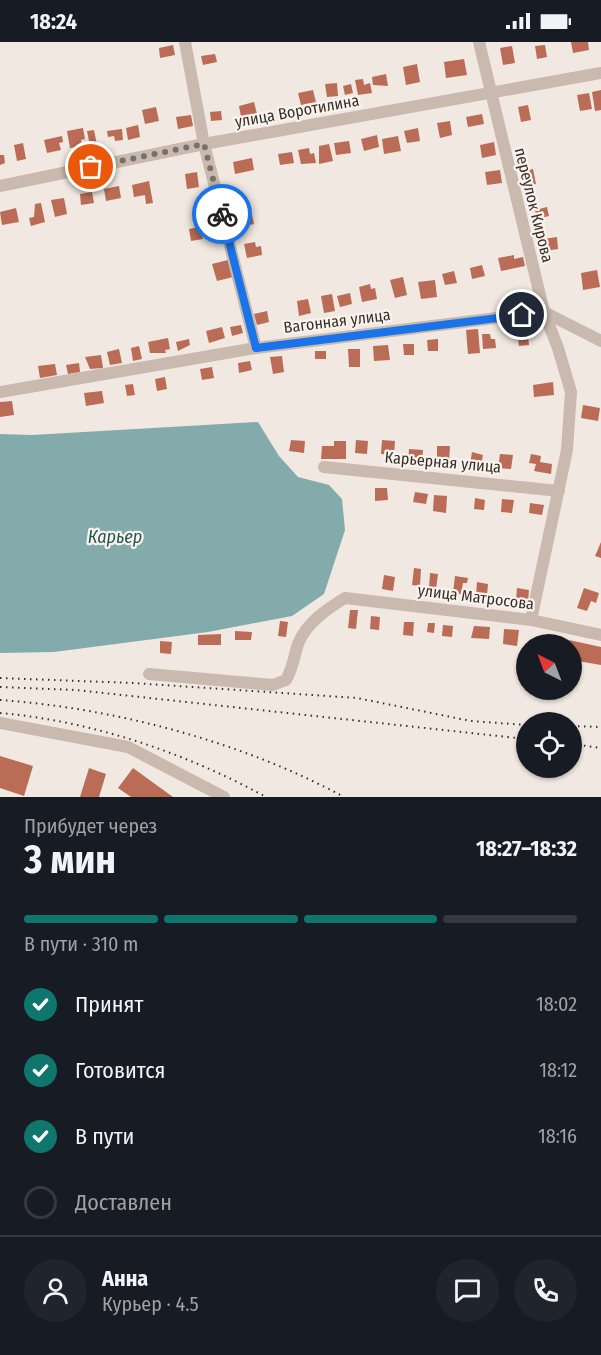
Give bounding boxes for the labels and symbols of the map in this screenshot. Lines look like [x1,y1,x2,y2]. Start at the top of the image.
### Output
street label: улица Воротилина [233,91,361,131]
pin [65,141,116,192]
street label: переулок Кирова [511,146,557,264]
courier [192,184,252,244]
pin [496,289,547,340]
street label: Вагонная улица [283,305,392,337]
street label: Карьерная улица [384,447,502,477]
water label: Карьер [88,526,142,548]
street label: улица Матросова [417,580,535,614]
north arrow [516,634,582,700]

